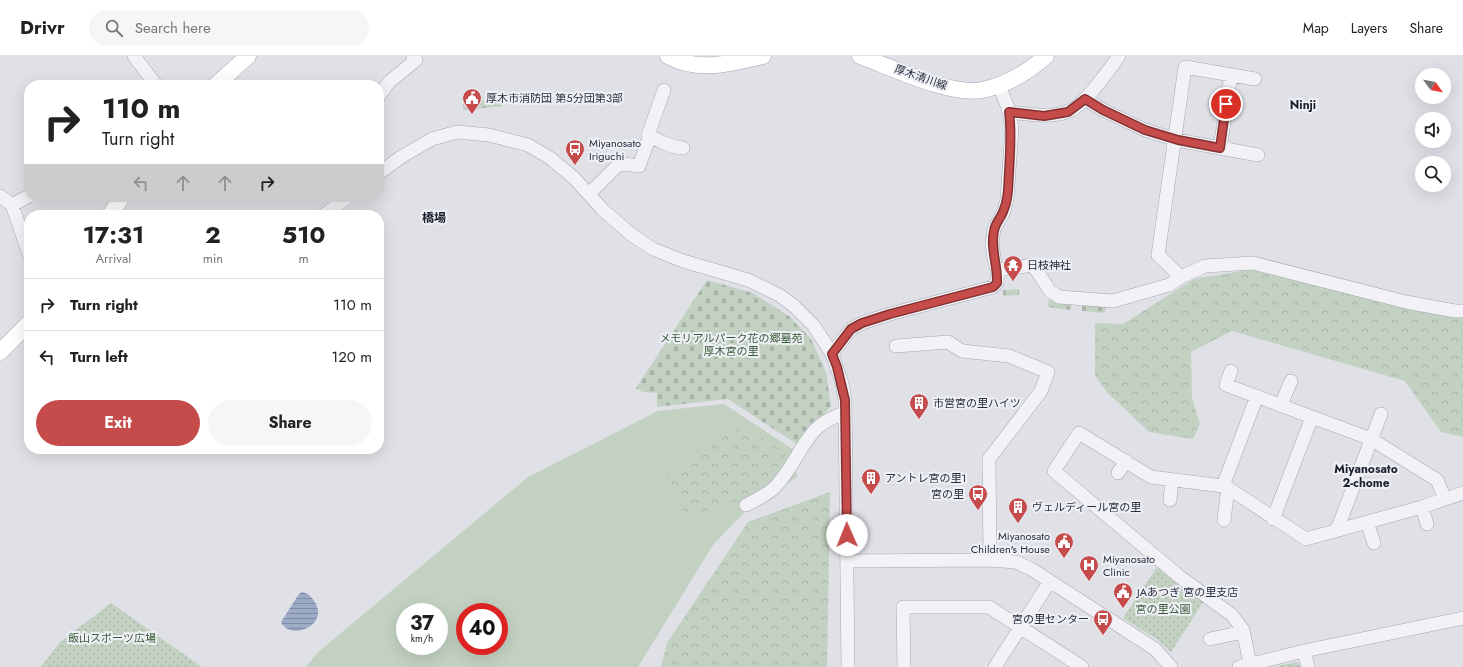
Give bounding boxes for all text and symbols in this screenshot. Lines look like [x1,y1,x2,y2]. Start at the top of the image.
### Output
search box [89,10,369,46]
text: Drivr [20,14,65,41]
icon: search [103,17,125,39]
text: Search here [135,17,211,39]
text: Map [1303,18,1329,38]
text: Layers [1351,18,1387,38]
text: Share [1409,18,1443,38]
street label: 厚木清川線 [892,60,950,94]
north arrow [1415,68,1451,104]
map controls [1415,68,1451,192]
public building icon: 厚木市消防団 第５分団第３部 [461,87,483,115]
pin [1209,87,1243,121]
text: 110 m [102,88,180,129]
place label: 厚木市消防団 第５分団第３部 [486,90,623,106]
icon: arrive [1215,93,1237,115]
icon: right [36,96,88,148]
district label: Ninji [1290,96,1316,114]
button: sound [1415,112,1451,148]
text: Turn right [102,126,174,152]
place label: Miyanosato Iriguchi [589,135,641,164]
bus stop icon: Miyanosato Iriguchi [564,138,586,166]
button: search [1415,156,1451,192]
icon: left [130,172,152,194]
icon: ahead [172,172,194,194]
icon: ahead [214,172,236,194]
icon: right [256,172,278,194]
district label: 橋場 [422,209,446,227]
text: 17:31 [83,217,144,252]
text: 2 [205,217,221,252]
text: 510 [282,217,325,252]
text: Arrival [95,249,131,268]
text: min [203,249,223,268]
text: m [299,249,309,268]
temple icon: 日枝神社 [1002,254,1024,282]
place label: 日枝神社 [1027,257,1071,273]
icon: right [36,294,58,316]
text: Turn right [70,294,138,316]
text: 110 m [333,294,372,316]
park label: メモリアルパーク花の郷墓苑 厚木宮の里 [660,330,802,359]
icon: left [36,346,58,368]
text: Turn left [70,346,128,368]
text: 120 m [332,346,372,368]
building icon: 市営宮の里ハイツ [908,392,930,420]
place label: 市営宮の里ハイツ [933,395,1021,411]
button: Exit [36,400,200,446]
button: Share [208,400,372,446]
district label: Miyanosato 2-chome [1334,460,1398,492]
building icon: アントレ宮の里1 [860,467,882,495]
place label: アントレ宮の里1 [885,470,967,486]
bus stop icon: 宮の里 [967,483,989,511]
place label: 宮の里 [931,486,964,502]
building icon: ヴェルディール宮の里 [1007,496,1029,524]
place label: ヴェルディール宮の里 [1032,499,1141,515]
position arrow [826,514,868,556]
place label: Miyanosato Children's House [971,528,1050,557]
public building icon: Miyanosato Children's House [1053,531,1075,559]
place label: Miyanosato Clinic [1103,551,1155,580]
hospital icon: Miyanosato Clinic [1078,554,1100,582]
public building icon: JAあつぎ 宮の里支店 [1112,581,1134,609]
place label: JAあつぎ 宮の里支店 [1135,584,1238,600]
park label: 宮の里公園 [1136,601,1191,617]
speed limit sign: 40 [456,603,508,655]
bus stop icon: 宮の里センター [1092,608,1114,636]
text: 37 [410,609,434,638]
place label: 宮の里センター [1012,611,1089,627]
park label: 飯山スポーツ広場 [68,630,156,646]
text: km/h [411,631,433,646]

